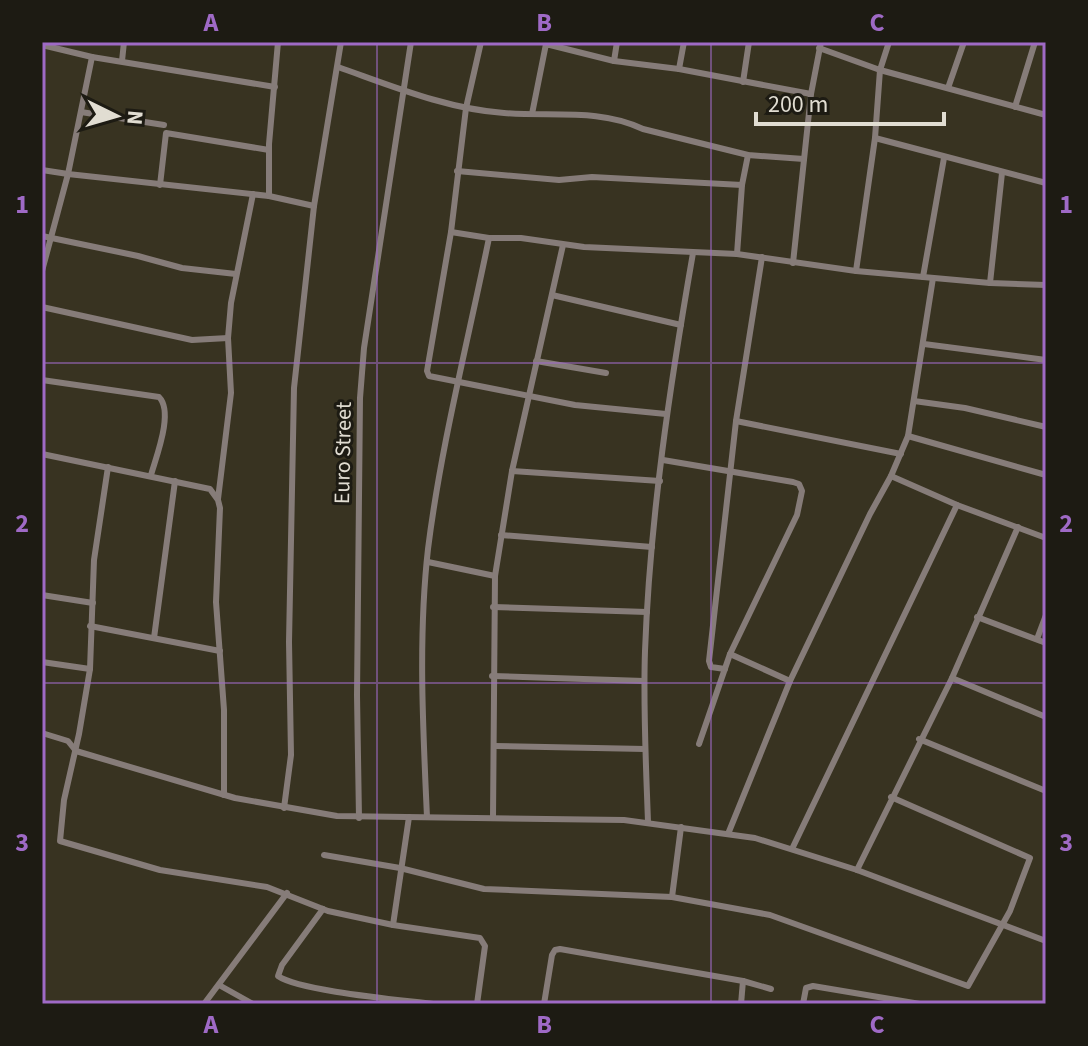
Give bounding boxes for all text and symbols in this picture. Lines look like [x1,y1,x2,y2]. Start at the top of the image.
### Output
text: A [203,4,220,41]
text: B [536,4,552,41]
text: C [869,4,885,41]
north arrow [76,76,156,156]
scale bar [756,76,944,126]
text: 200 m [768,87,828,122]
text: N [118,109,152,126]
text: 1 [15,186,29,223]
text: 1 [1059,186,1073,223]
street label: Euro Street [326,401,360,504]
text: 2 [15,505,29,542]
text: 2 [1059,505,1073,542]
text: 3 [15,824,29,861]
text: 3 [1059,824,1073,861]
text: A [203,1006,220,1043]
text: B [536,1006,552,1043]
text: C [869,1006,885,1043]

